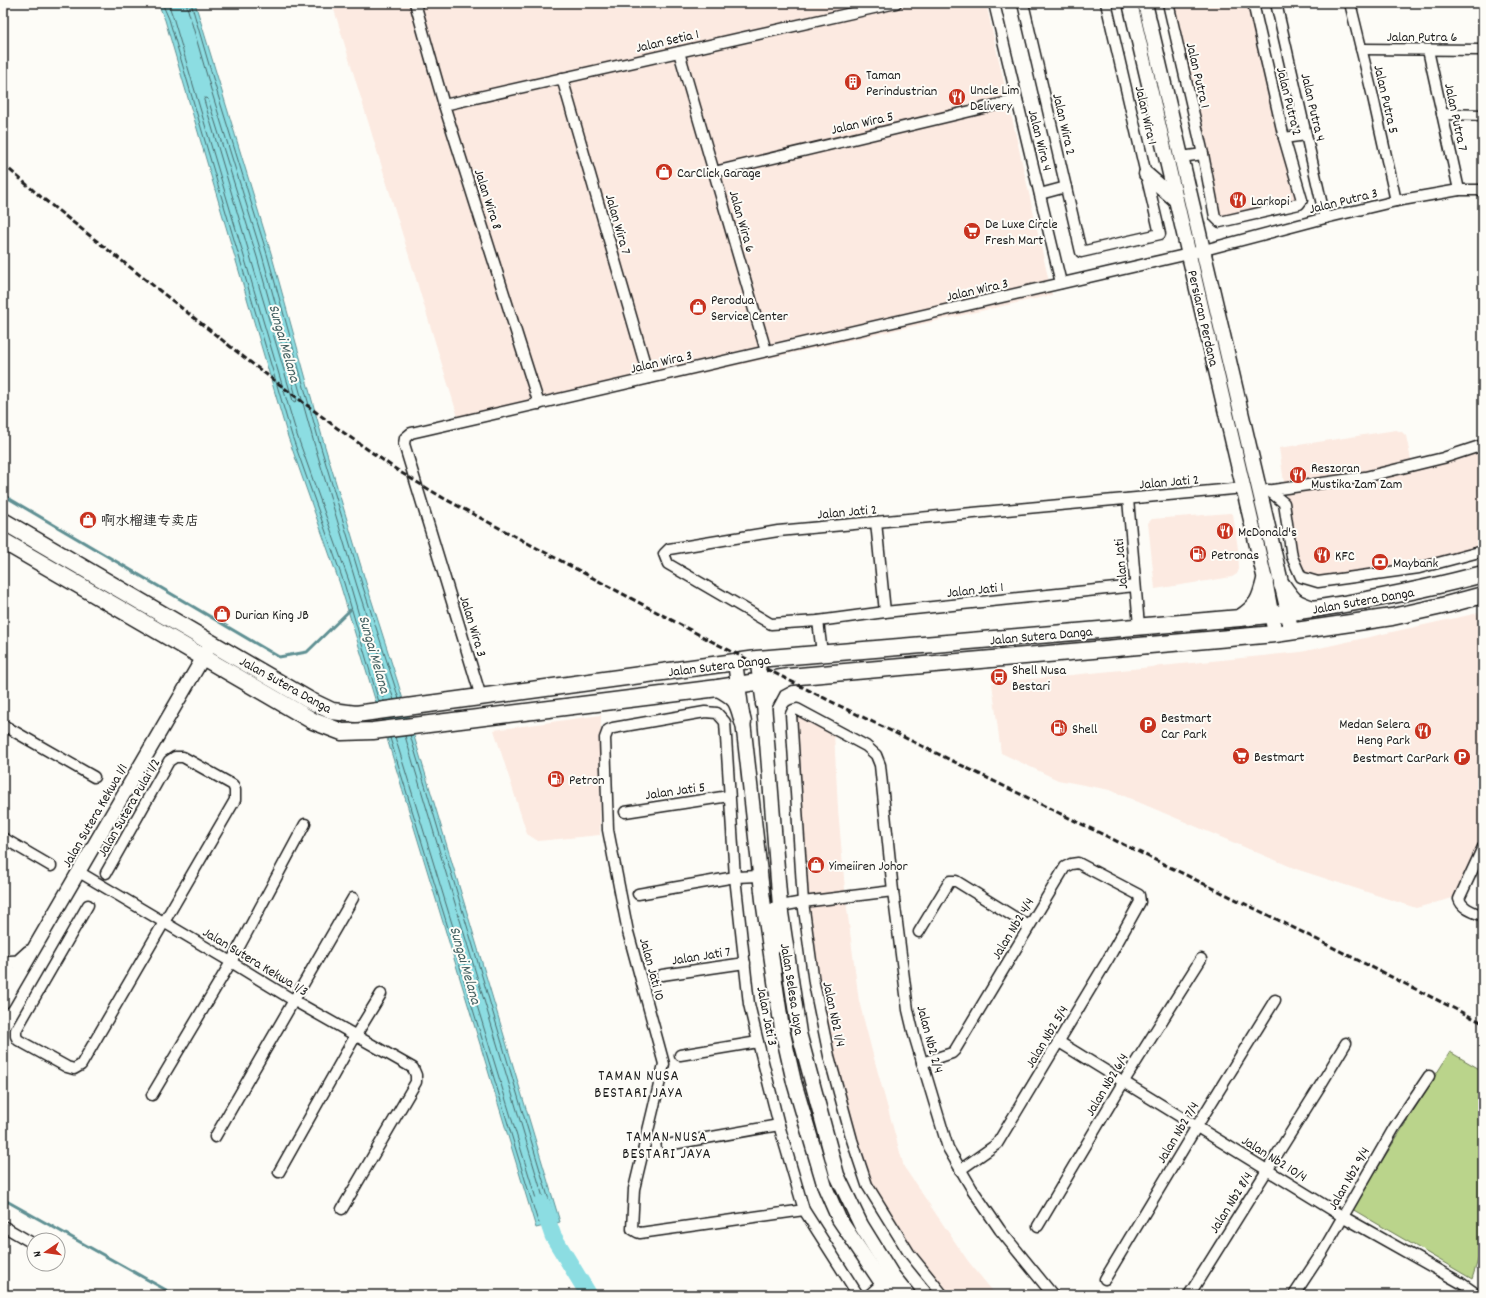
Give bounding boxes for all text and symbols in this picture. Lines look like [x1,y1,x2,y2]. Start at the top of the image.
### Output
street label: Jalan Setia 1 [634,25,701,59]
street label: Jalan Putra 6 [1387,28,1457,48]
street label: Jalan Putra 1 [1180,41,1214,110]
street label: Jalan Putra 5 [1367,63,1403,136]
street label: Jalan Putra 2 [1270,65,1306,138]
place label: Taman Perindustrian [866,66,937,102]
street label: Jalan Putra 4 [1294,71,1330,144]
building icon: Taman Perindustrian [843,72,863,92]
place label: Uncle Lim Delivery [970,81,1019,117]
street label: Jalan Putra 7 [1438,82,1472,153]
street label: Jalan Wira 1 [1129,84,1162,147]
restaurant icon: Uncle Lim Delivery [947,87,967,107]
street label: Jalan Wira 2 [1046,92,1080,157]
street label: Jalan Wira 5 [829,107,896,141]
street label: Jalan Wira 4 [1022,108,1056,173]
shop icon: CarClick Garage [654,162,674,182]
place label: CarClick Garage [677,164,761,184]
street label: Jalan Wira 8 [468,167,506,233]
street label: Jalan Putra 3 [1307,184,1380,220]
street label: Jalan Wira 6 [723,188,759,255]
restaurant icon: Larkopi [1228,190,1248,210]
street label: Jalan Wira 7 [599,192,635,257]
place label: Larkopi [1251,192,1290,212]
place label: De Luxe Circle Fresh Mart [985,215,1058,251]
supermarket icon: De Luxe Circle Fresh Mart [962,221,982,241]
street label: Persiaran Perdana [1181,268,1223,369]
street label: Jalan Wira 3 [945,274,1010,308]
place label: Perodua Service Center [711,291,789,327]
shop icon: Perodua Service Center [688,297,708,317]
water label: Sungai Melana [262,302,305,386]
street label: Jalan Wira 3 [629,346,694,380]
place label: Reszoran Mustika Zam Zam [1311,459,1402,495]
restaurant icon: Reszoran Mustika Zam Zam [1288,465,1308,485]
street label: Jalan Jati 2 [1138,470,1200,496]
street label: Jalan Jati 2 [816,500,878,526]
shop icon: 啊水榴連专卖店 [78,510,98,530]
place label: 啊水榴連专卖店 [101,512,199,532]
restaurant icon: McDonald's [1215,521,1235,541]
place label: McDonald's [1238,523,1297,543]
street label: Jalan Jati [1110,537,1134,590]
fuel station icon: Petronas [1188,544,1208,564]
restaurant icon: KFC [1312,545,1332,565]
place label: Petronas [1211,546,1259,566]
place label: KFC [1335,547,1355,567]
bank icon: Maybank [1370,552,1390,572]
place label: Maybank [1393,554,1439,574]
street label: Jalan Jati 1 [946,578,1005,604]
street label: Jalan Sutera Danga [1311,583,1416,621]
street label: Jalan Wira 3 [453,594,491,660]
shop icon: Durian King JB [212,604,232,624]
place label: Durian King JB [235,606,309,626]
water label: Sungai Melana [352,613,395,697]
street label: Jalan Sutera Danga [989,623,1094,651]
street label: Jalan Sutera Danga [667,651,772,683]
street label: Jalan Sutera Danga [235,652,335,720]
place label: Shell Nusa Bestari [1012,661,1066,697]
bus stop icon: Shell Nusa Bestari [989,667,1009,687]
place label: Bestmart Car Park [1161,709,1211,745]
parking icon: Bestmart Car Park [1138,715,1158,735]
place label: Medan Selera Heng Park [1339,715,1410,751]
fuel station icon: Shell [1049,718,1069,738]
place label: Shell [1072,720,1098,740]
restaurant icon: Medan Selera Heng Park [1413,721,1433,741]
supermarket icon: Bestmart [1231,746,1251,766]
parking icon: Bestmart CarPark [1452,747,1472,767]
place label: Bestmart [1254,748,1304,768]
place label: Bestmart CarPark [1353,749,1449,769]
street label: Jalan Sutera Pulai 1/2 [93,755,166,861]
street label: Jalan Sutera Kekwa 1/1 [58,760,134,872]
fuel station icon: Petron [546,769,566,789]
place label: Petron [569,771,605,791]
street label: Jalan Jati 5 [644,778,707,806]
shop icon: Yimeiiren Johor [806,855,826,875]
place label: Yimeiiren Johor [829,857,909,877]
street label: Jalan Nb2 4/4 [987,894,1040,964]
street label: Jalan Sutera Kekwa 1/3 [198,923,312,1002]
water label: Sungai Melana [443,924,486,1008]
street label: Jalan Jati 10 [633,936,669,1003]
street label: Jalan Jati 7 [671,942,732,971]
street label: Jalan Selesa Jaya [774,942,808,1037]
street label: Jalan Nb2 1/4 [816,980,850,1049]
street label: Jalan Jati 3 [750,985,782,1048]
street label: Jalan Nb2 5/4 [1021,1002,1074,1072]
street label: Jalan Nb2 2/4 [910,1003,948,1076]
street label: Jalan Nb2 6/4 [1081,1050,1134,1120]
district label: TAMAN NUSA BESTARI JAYA [594,1066,684,1105]
street label: Jalan Nb2 7/4 [1152,1098,1205,1168]
district label: TAMAN NUSA BESTARI JAYA [622,1127,712,1166]
street label: Jalan Nb2 10/4 [1237,1132,1311,1188]
street label: Jalan Nb2 9/4 [1324,1144,1376,1214]
street label: Jalan Nb2 8/4 [1205,1169,1258,1238]
north arrow [26,1232,66,1272]
text: N [30,1249,47,1258]

